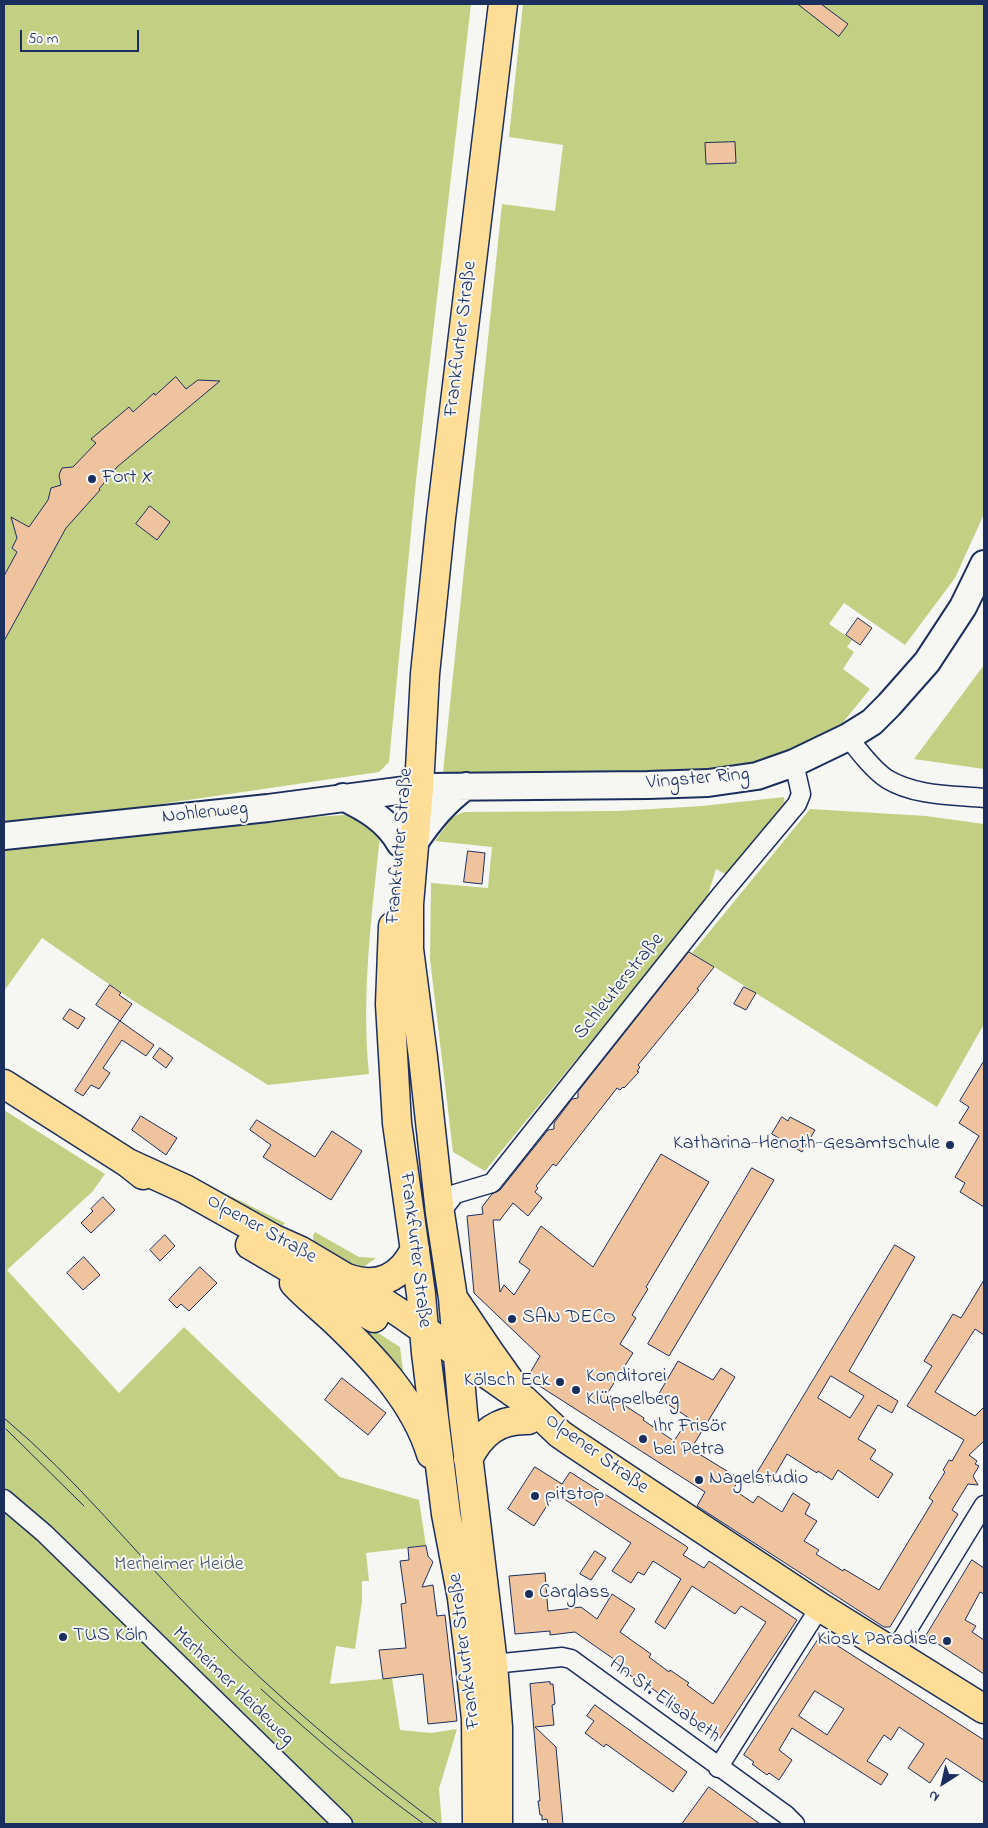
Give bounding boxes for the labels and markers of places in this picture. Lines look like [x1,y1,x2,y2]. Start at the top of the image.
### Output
place label: Fort X [102,467,153,491]
marker: Fort X [86,473,98,485]
place label: Katharina-Henoth-Gesamtschule [673,1133,940,1157]
marker: Katharina-Henoth-Gesamtschule [944,1139,956,1151]
place label: SAN DECO [522,1307,616,1331]
marker: SAN DECO [506,1313,518,1325]
place label: Konditorei Klüppelberg [586,1366,679,1413]
place label: Kölsch Eck [464,1370,550,1394]
marker: Kölsch Eck [554,1376,566,1388]
marker: Konditorei Klüppelberg [570,1384,582,1396]
place label: Ihr Frisör bei Petra [653,1416,726,1463]
marker: Ihr Frisör bei Petra [637,1433,649,1445]
place label: Nagelstudio [709,1468,808,1492]
marker: Nagelstudio [693,1474,705,1486]
place label: pitstop [545,1484,604,1508]
marker: pitstop [529,1490,541,1502]
place label: Carglass [539,1582,610,1606]
marker: Carglass [523,1588,535,1600]
place label: TUS Köln [73,1625,148,1649]
place label: Kiosk Paradise [817,1629,937,1653]
marker: TUS Köln [57,1631,69,1643]
marker: Kiosk Paradise [941,1635,953,1647]

